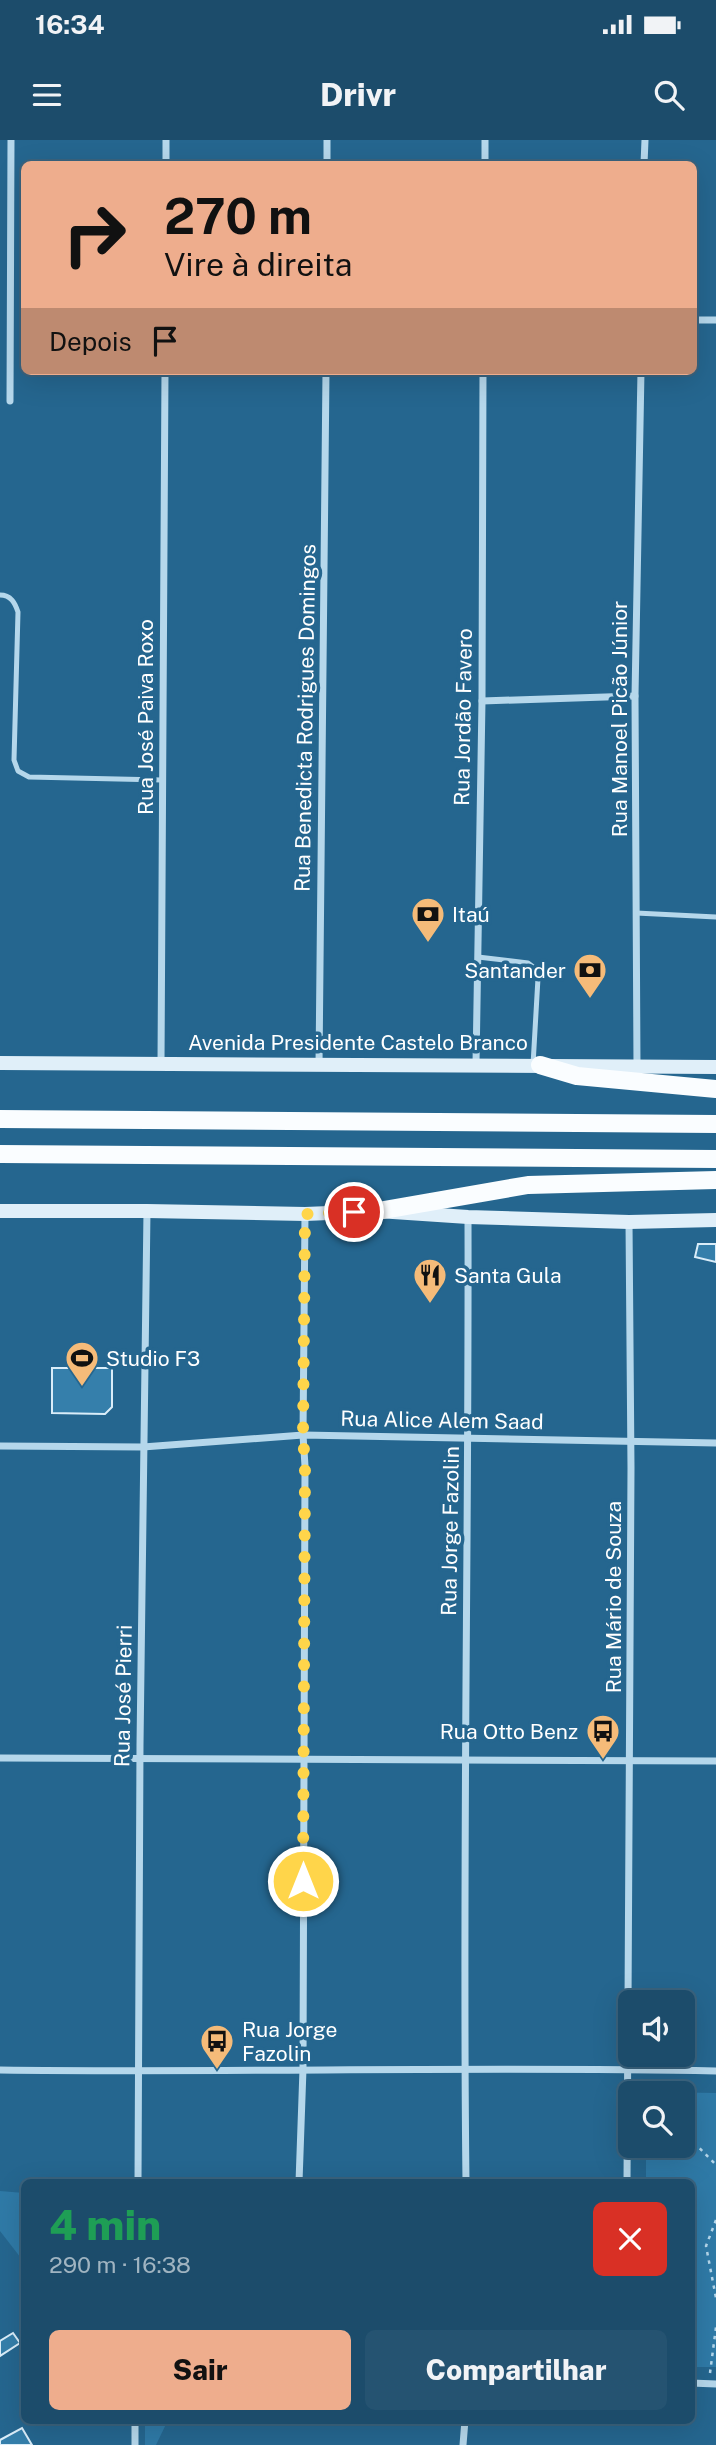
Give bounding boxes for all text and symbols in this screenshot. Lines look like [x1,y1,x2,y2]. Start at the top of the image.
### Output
text: 16:34 [35,9,105,40]
icon: menu [28,76,66,114]
text: Drivr [320,76,396,113]
icon: search [650,76,688,114]
text: 270 m [164,187,312,245]
icon: right [49,189,140,280]
text: Vire à direita [164,246,352,283]
icon: arrive [146,322,184,360]
text: Depois [49,326,132,357]
street label: Rua Benedicta Rodrigues Domingos [289,544,321,892]
street label: Rua Manoel Picão Júnior [607,601,632,837]
street label: Rua José Paiva Roxo [133,619,158,815]
street label: Rua Jordão Favero [449,628,477,806]
bank icon: Itaú [409,895,447,944]
place label: Itaú [452,902,490,927]
bank icon: Santander [571,951,609,1000]
place label: Santander [464,958,566,983]
street label: Avenida Presidente Castelo Branco [188,1030,528,1055]
pin [324,1182,384,1242]
icon: arrive [335,1193,373,1231]
restaurant icon: Santa Gula [411,1256,449,1305]
place label: Santa Gula [454,1263,562,1288]
sports icon: Studio F3 [63,1339,101,1388]
place label: Studio F3 [106,1346,200,1371]
street label: Rua Alice Alem Saad [340,1406,544,1434]
street label: Rua Jorge Fazolin [436,1446,464,1616]
street label: Rua Mário de Souza [601,1501,626,1693]
street label: Rua José Pierri [109,1625,137,1767]
bus stop icon: Rua Otto Benz [584,1712,622,1761]
place label: Rua Otto Benz [440,1719,578,1744]
position arrow [266,1844,340,1918]
map controls [618,1990,695,2158]
button: sound [618,1990,695,2067]
place label: Rua Jorge Fazolin [242,2017,337,2066]
bus stop icon: Rua Jorge Fazolin [198,2022,236,2071]
button: search [618,2081,695,2158]
text: 4 min [49,2200,161,2249]
button: close [593,2202,667,2276]
text: 290 m · 16:38 [49,2251,191,2278]
button: Sair [49,2330,351,2410]
button: Compartilhar [365,2330,667,2410]

